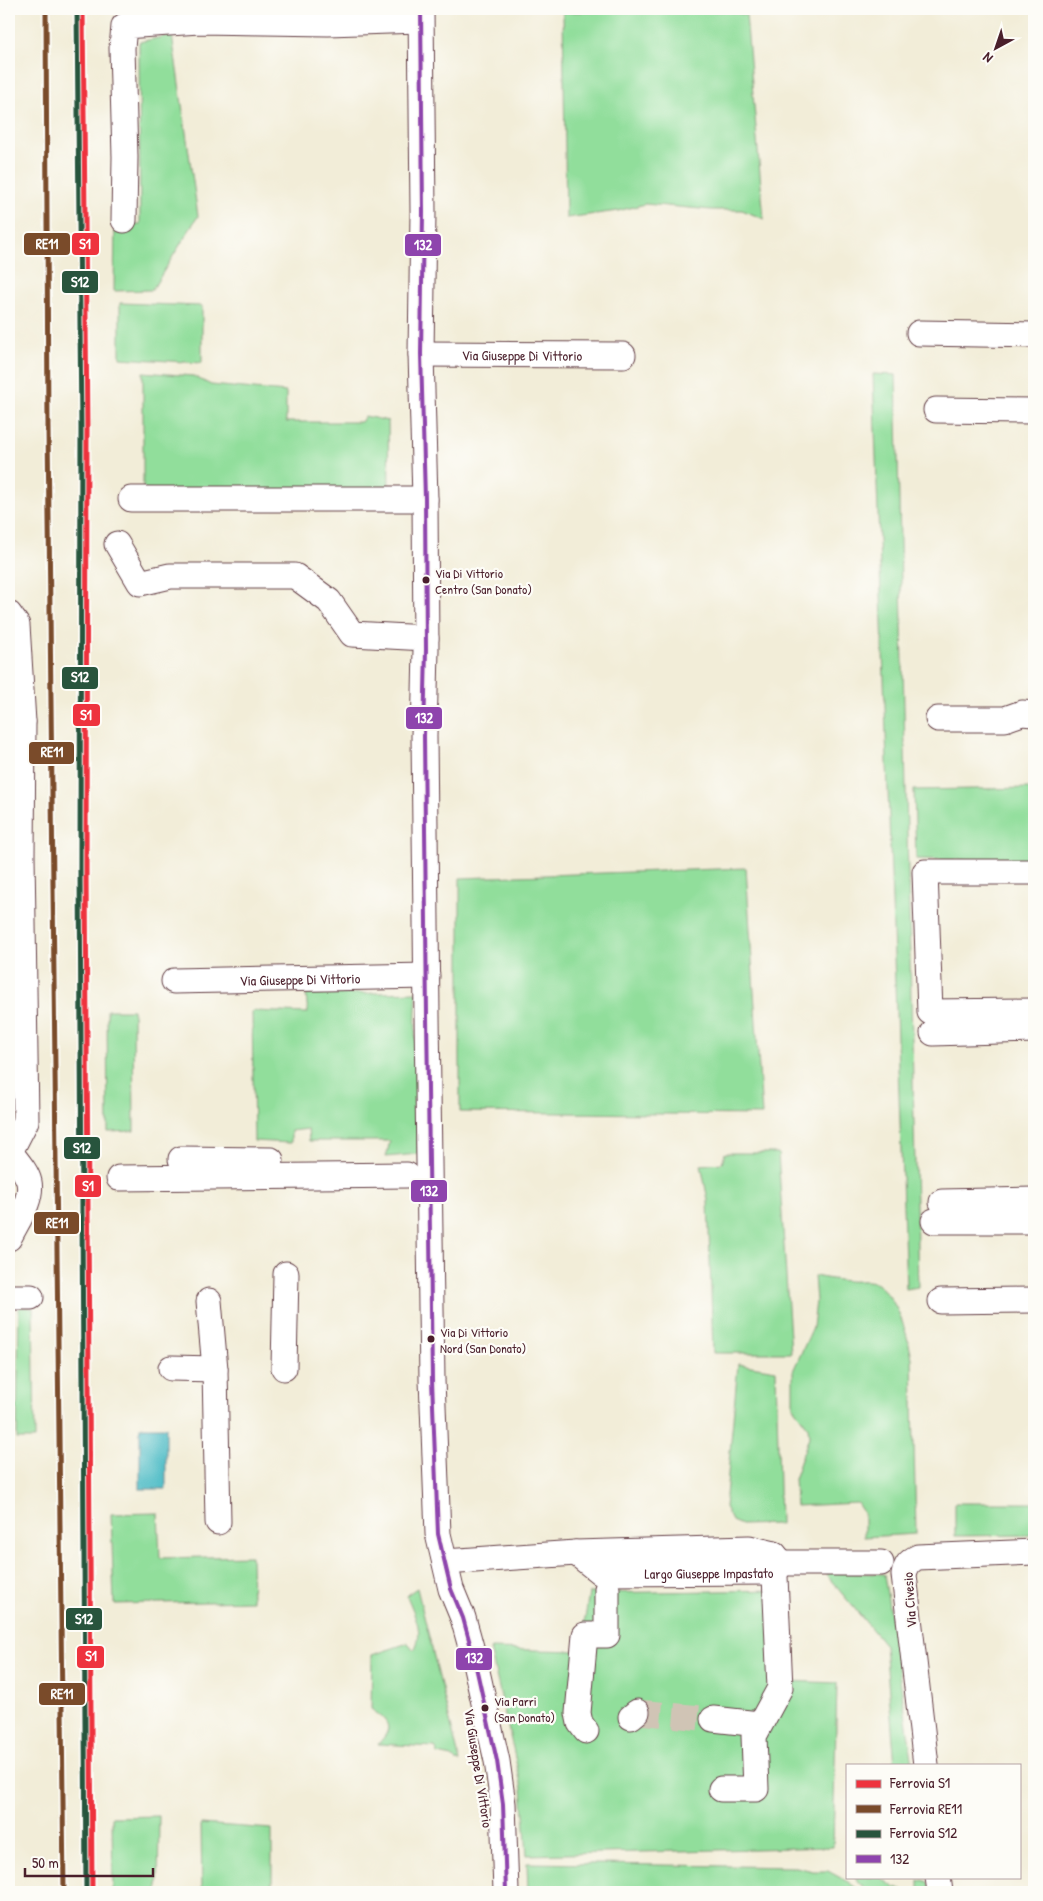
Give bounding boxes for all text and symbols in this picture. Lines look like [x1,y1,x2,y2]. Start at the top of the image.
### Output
north arrow [970,22,1020,72]
text: N [978,48,996,68]
line badge: RE11 [23,232,71,256]
line badge: S1 [71,232,100,256]
line badge: 132 [404,233,442,257]
text: RE11 [36,234,58,253]
text: S1 [79,234,91,253]
text: 132 [414,235,432,254]
line badge: S12 [61,270,99,294]
text: S12 [71,272,89,291]
street label: Via Giuseppe Di Vittorio [462,345,583,365]
place label: Via Di Vittorio Centro (San Donato) [435,564,532,598]
marker: Via Di Vittorio Centro (San Donato) [421,575,431,585]
line badge: S12 [61,666,99,690]
text: S12 [71,667,89,686]
line badge: S1 [72,703,101,727]
text: S1 [80,705,92,724]
line badge: 132 [405,706,443,730]
text: 132 [415,708,433,727]
line badge: RE11 [28,741,75,765]
text: RE11 [41,742,63,761]
street label: Via Giuseppe Di Vittorio [240,968,361,989]
line badge: S12 [63,1136,101,1160]
text: S12 [73,1138,91,1157]
line badge: S1 [74,1174,102,1198]
text: S1 [82,1176,94,1195]
line badge: 132 [410,1179,448,1203]
text: 132 [420,1181,438,1200]
line badge: RE11 [33,1211,80,1235]
text: RE11 [46,1213,68,1232]
place label: Via Di Vittorio Nord (San Donato) [440,1323,526,1357]
marker: Via Di Vittorio Nord (San Donato) [426,1334,436,1344]
street label: Largo Giuseppe Impastato [644,1563,774,1583]
street label: Via Civesio [898,1571,920,1629]
line badge: S12 [65,1607,103,1631]
text: S12 [75,1609,93,1628]
line badge: S1 [76,1645,105,1669]
text: S1 [85,1646,97,1665]
line badge: 132 [455,1647,493,1671]
text: 132 [465,1648,483,1667]
line badge: RE11 [38,1682,86,1706]
text: RE11 [51,1684,73,1703]
place label: Via Parri (San Donato) [494,1692,555,1726]
marker: Via Parri (San Donato) [480,1703,490,1713]
street label: Via Giuseppe Di Vittorio [459,1707,498,1829]
legend [846,1764,1020,1878]
text: Ferrovia S1 [889,1772,950,1793]
text: Ferrovia RE11 [889,1798,962,1819]
text: Ferrovia S12 [889,1822,957,1843]
scale bar [25,1846,152,1878]
text: 132 [890,1848,909,1869]
text: 50 m [32,1852,59,1873]

